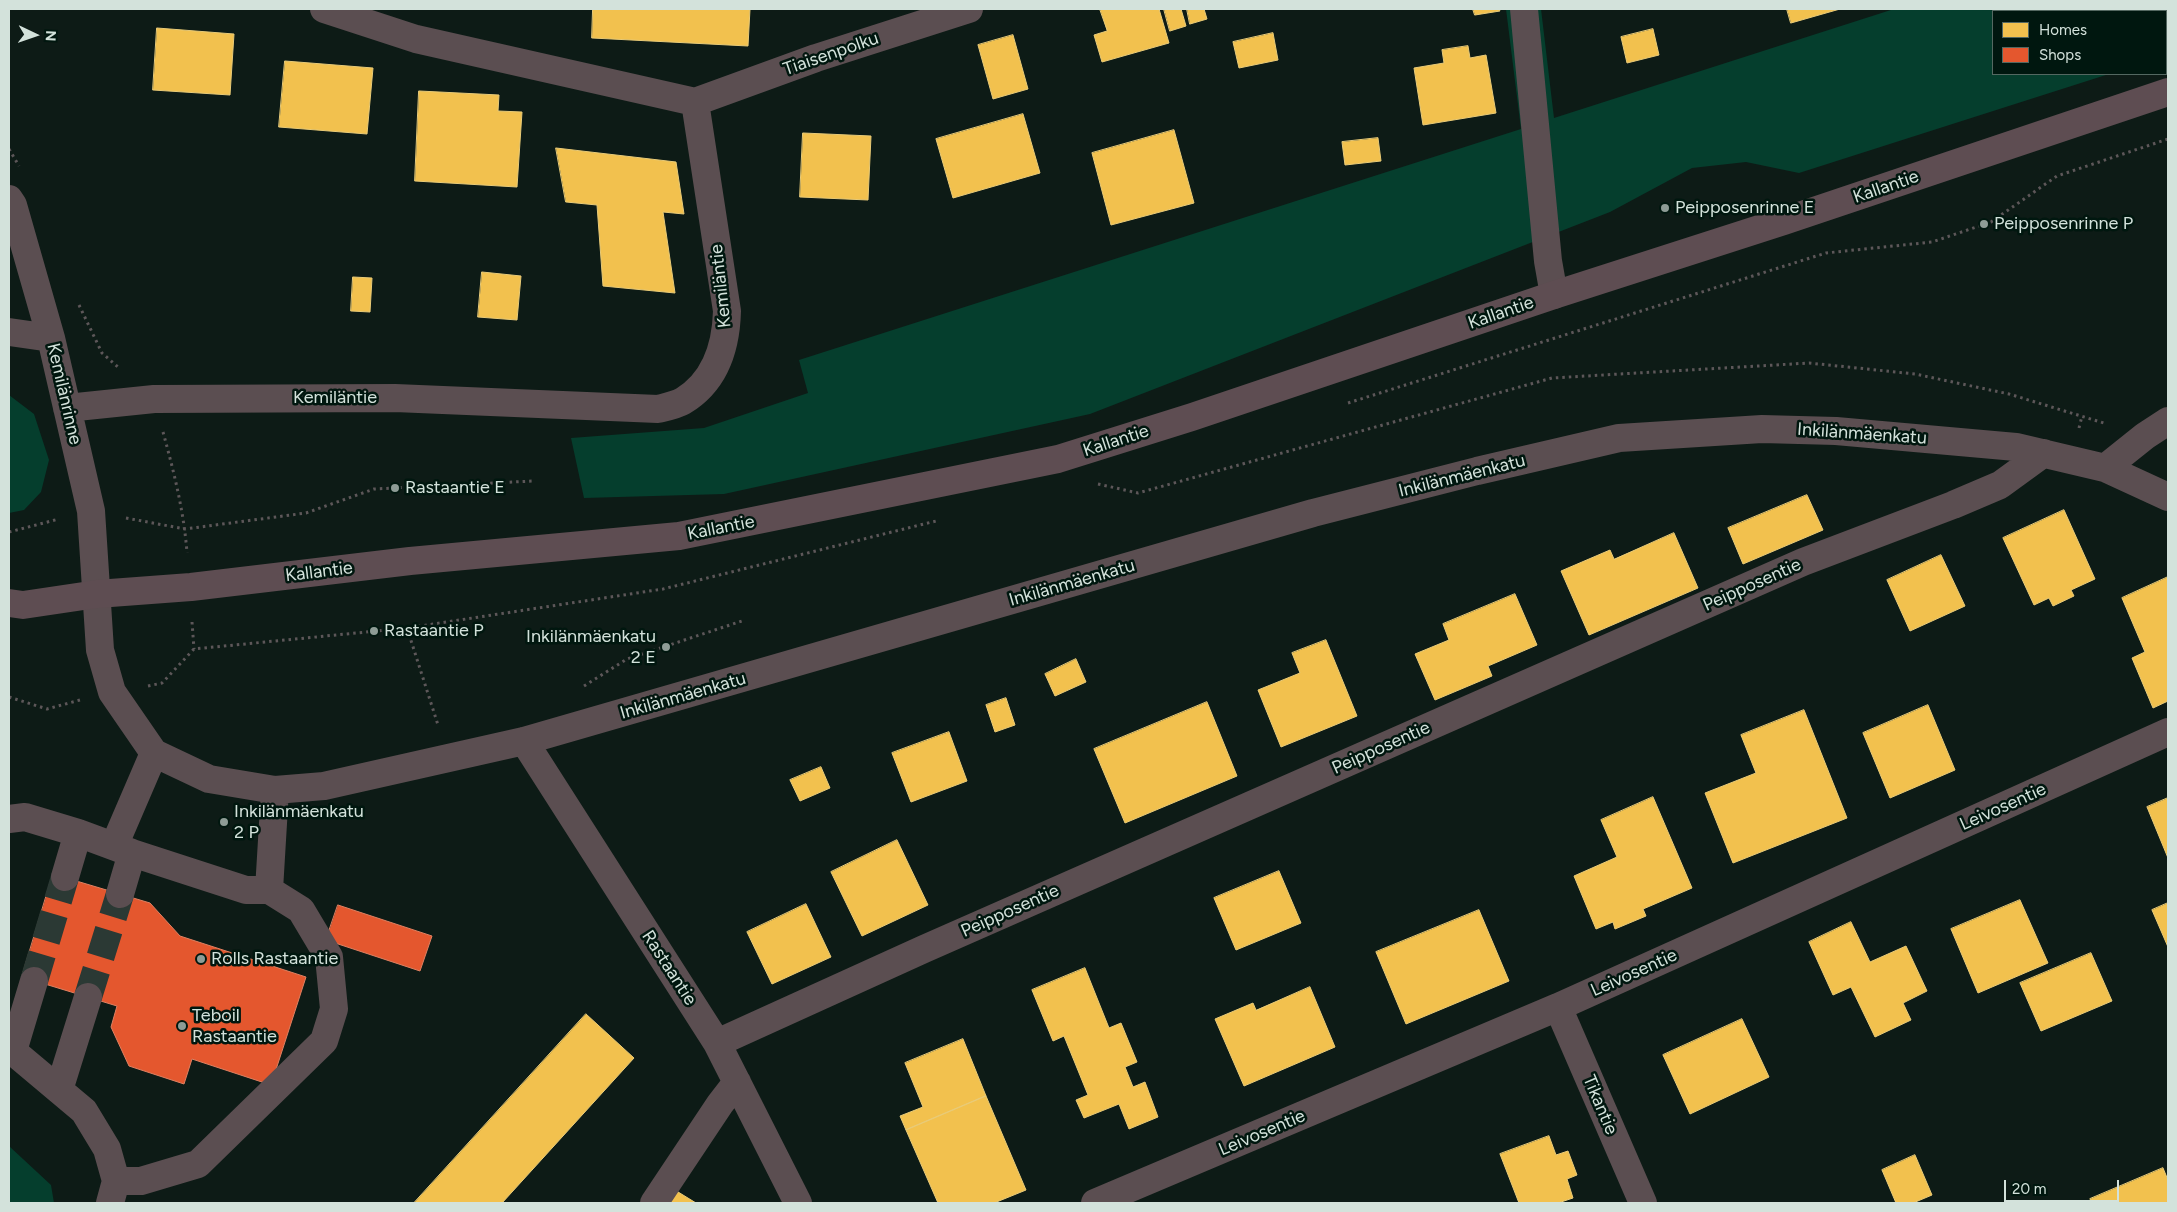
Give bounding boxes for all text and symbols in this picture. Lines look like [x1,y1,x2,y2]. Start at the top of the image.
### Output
north arrow [10,10,60,60]
legend [1992,10,2167,75]
text: Homes [2039,21,2087,39]
street label: Tiaisenpolku [780,28,882,80]
text: N [42,30,59,42]
text: Shops [2039,46,2081,64]
street label: Kallantie [1850,166,1922,208]
place label: Peipposenrinne E [1675,197,1814,219]
marker: Peipposenrinne E [1659,202,1671,214]
place label: Peipposenrinne P [1994,213,2133,235]
marker: Peipposenrinne P [1978,218,1990,230]
street label: Kemiläntie [706,243,736,329]
street label: Kallantie [1465,292,1537,334]
street label: Kemilänrinne [42,341,86,447]
street label: Kemiläntie [293,387,377,409]
street label: Inkilänmäenkatu [1796,419,1928,449]
street label: Kallantie [1080,420,1152,462]
street label: Inkilänmäenkatu [1396,450,1528,502]
place label: Rastaantie E [405,477,505,499]
marker: Rastaantie E [389,482,401,494]
street label: Kallantie [686,511,756,545]
street label: Peipposentie [1700,554,1804,616]
street label: Inkilänmäenkatu [1007,555,1137,611]
street label: Kallantie [284,557,354,587]
place label: Rastaantie P [384,620,484,642]
marker: Rastaantie P [368,625,380,637]
place label: Inkilänmäenkatu 2 E [526,626,656,669]
marker: Inkilänmäenkatu 2 E [660,641,672,653]
street label: Inkilänmäenkatu [618,668,748,724]
street label: Peipposentie [1329,717,1433,779]
street label: Leivosentie [1957,778,2049,836]
place label: Inkilänmäenkatu 2 P [234,801,364,844]
marker: Inkilänmäenkatu 2 P [218,816,230,828]
street label: Peipposentie [958,880,1062,942]
street label: Rastaantie [637,927,701,1009]
street label: Leivosentie [1588,944,1680,1002]
place label: Rolls Rastaantie [211,948,338,970]
marker: Rolls Rastaantie [195,953,207,965]
place label: Teboil Rastaantie [192,1005,277,1048]
marker: Teboil Rastaantie [176,1020,188,1032]
street label: Tikantie [1578,1072,1622,1138]
street label: Leivosentie [1215,1105,1309,1161]
scale bar [2007,1170,2122,1202]
text: 20 m [2012,1180,2046,1198]

